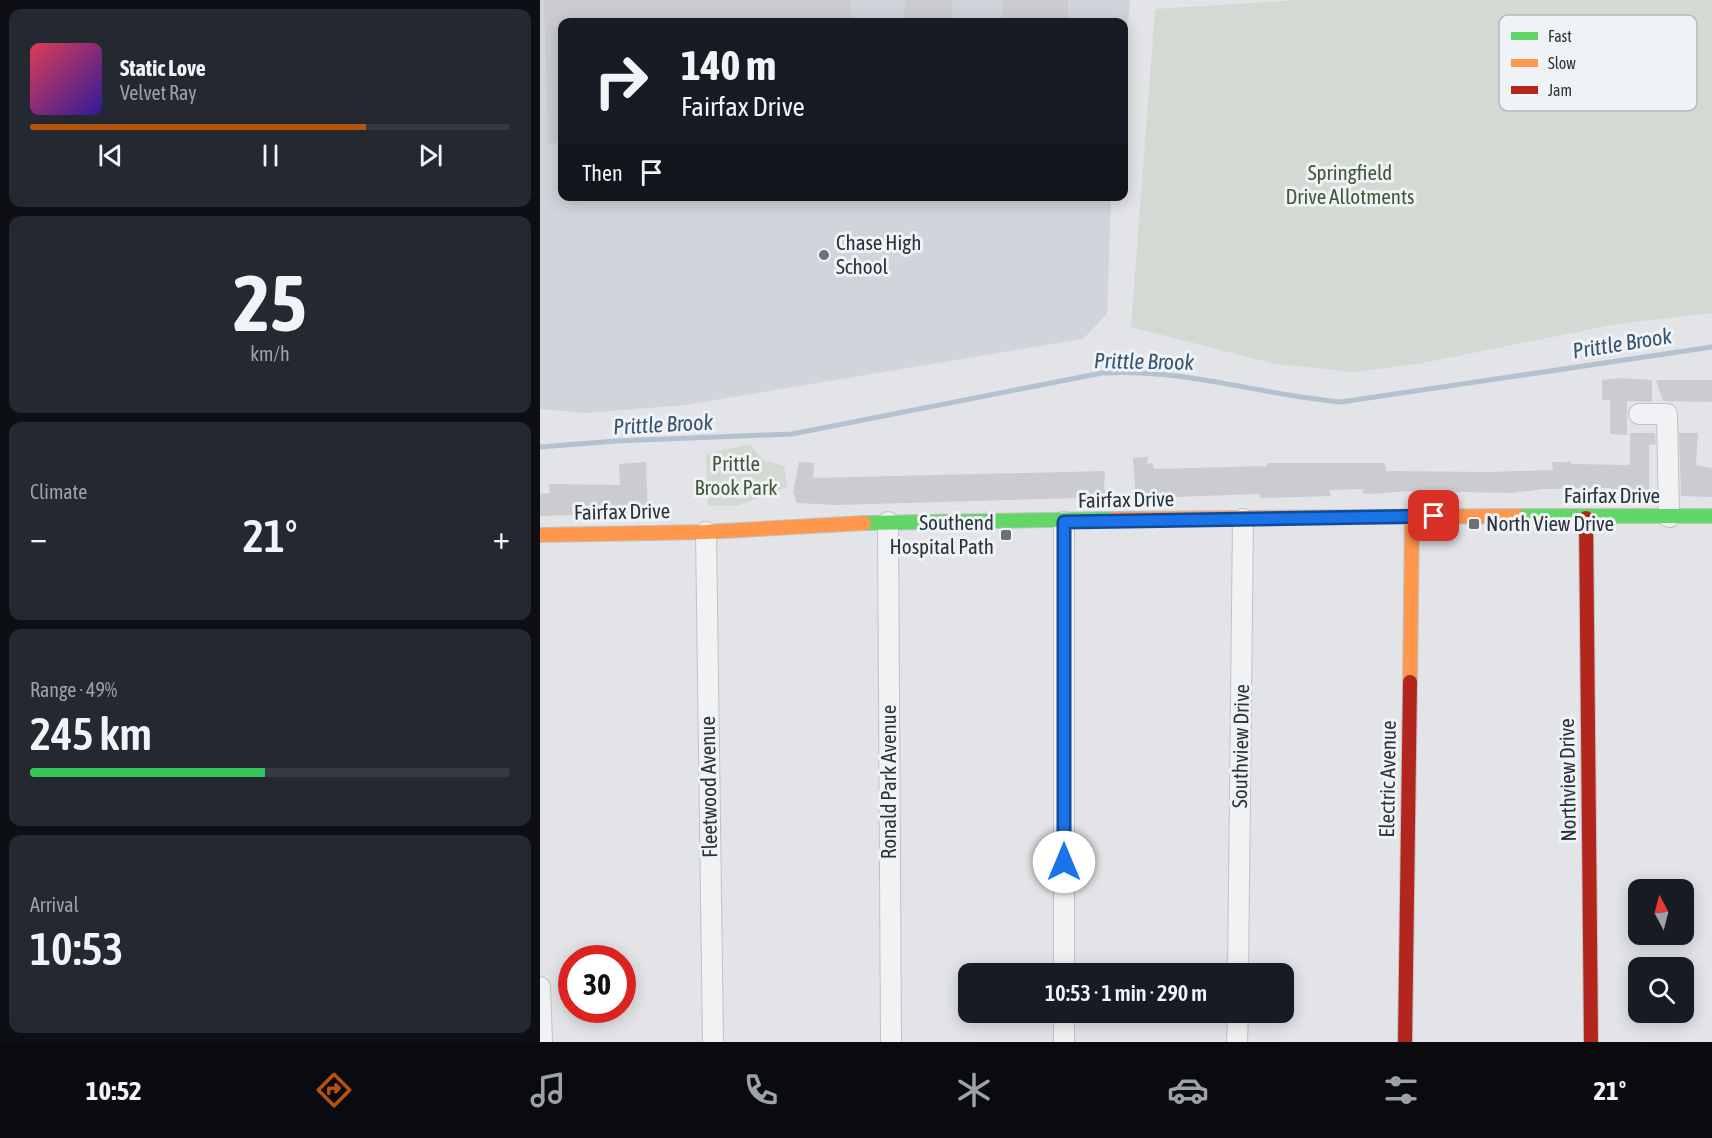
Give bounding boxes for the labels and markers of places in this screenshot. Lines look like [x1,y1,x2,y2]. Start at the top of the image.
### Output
place label: Chase High School [836,230,921,278]
marker: Chase High School [817,248,831,262]
pin [1408,490,1459,541]
place label: Southend Hospital Path [890,510,994,558]
place label: North View Drive [1486,511,1614,535]
marker: North View Drive [1467,517,1481,531]
marker: Southend Hospital Path [999,528,1013,542]

